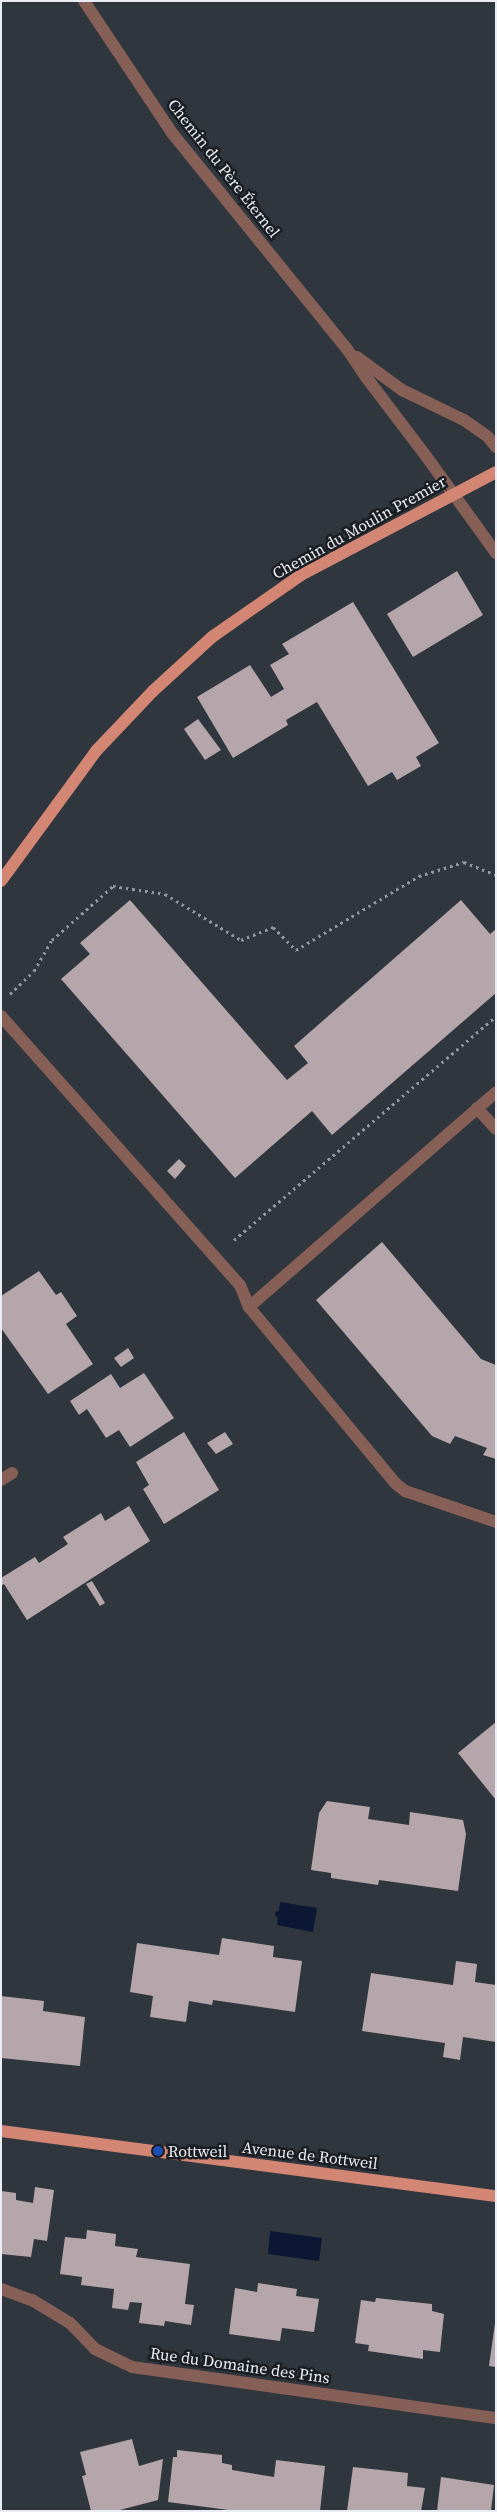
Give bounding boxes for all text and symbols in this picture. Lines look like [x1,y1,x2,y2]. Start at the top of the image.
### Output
street label: Chemin du Père Éternel [164,95,284,241]
street label: Chemin du Moulin Premier [269,471,449,583]
street label: Avenue de Rottweil [241,2137,379,2173]
place label: Rottweil [168,2141,227,2161]
marker: Rottweil [152,2145,164,2157]
street label: Rue du Domaine des Pins [149,2343,331,2387]

